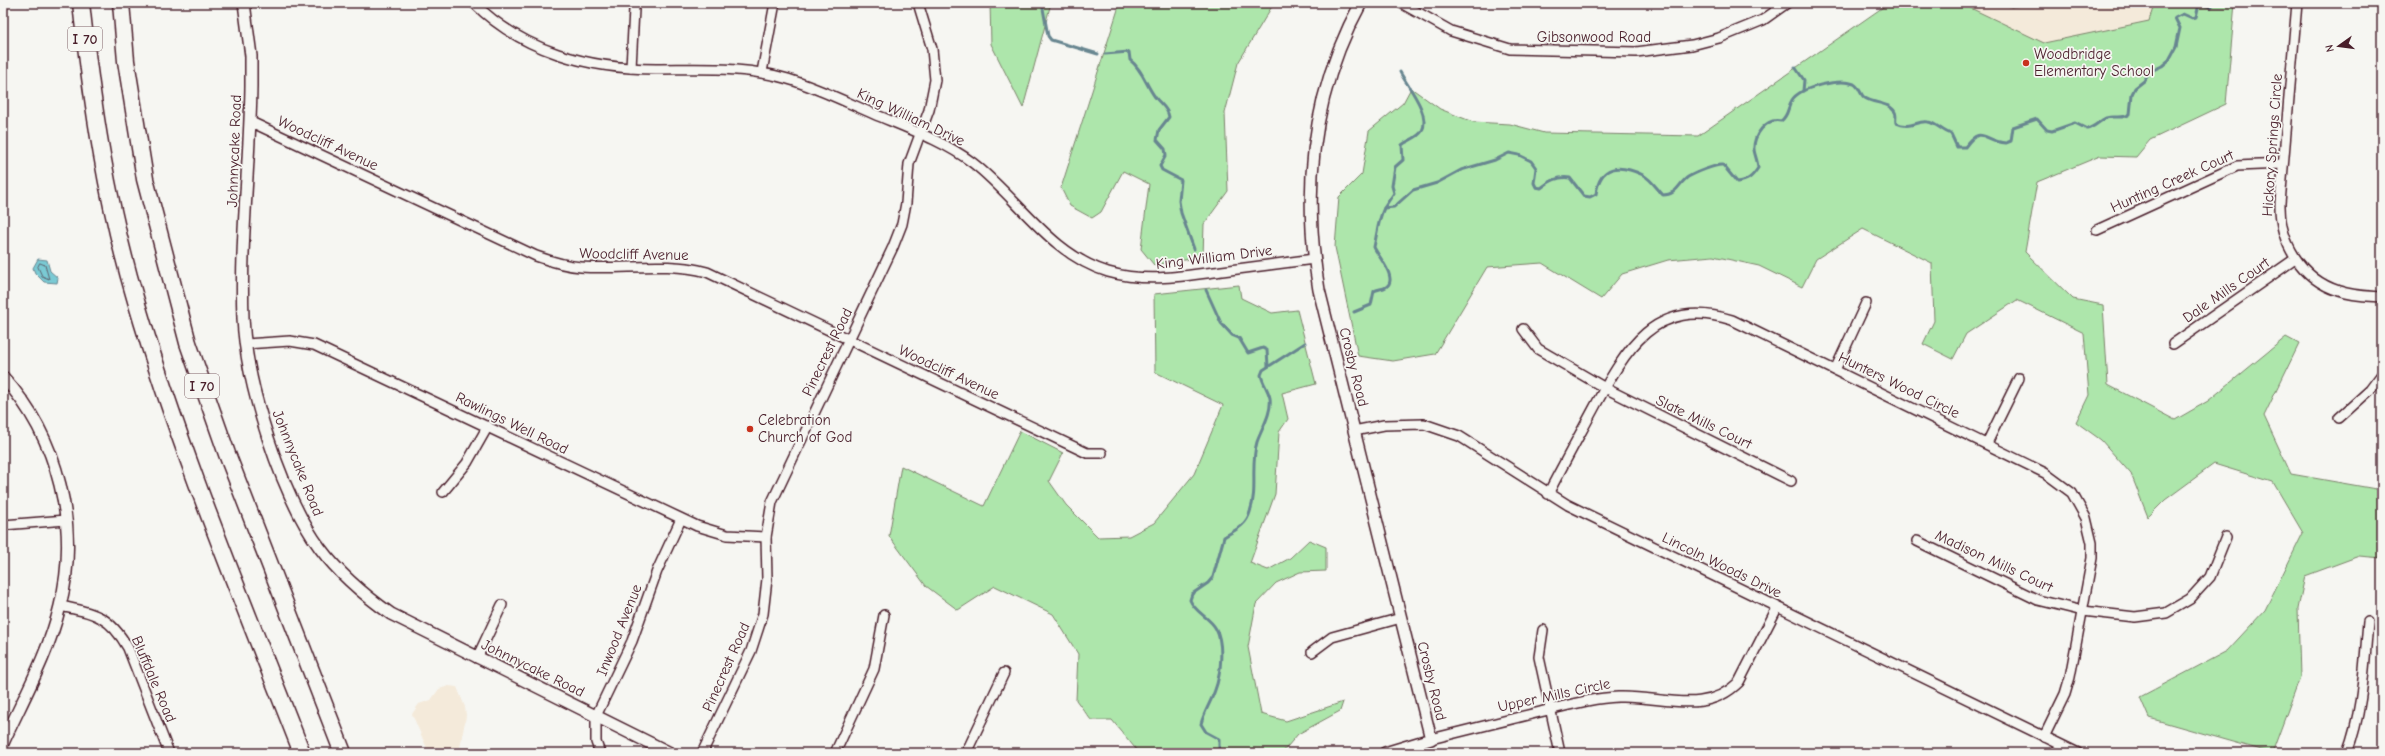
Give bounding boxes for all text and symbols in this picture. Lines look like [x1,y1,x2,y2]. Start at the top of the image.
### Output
north arrow [2319,26,2359,66]
road number: I 70 [68,27,102,51]
street label: Gibsonwood Road [1537,28,1651,46]
text: N [2323,43,2337,53]
place label: Woodbridge Elementary School [2034,45,2154,80]
marker: Woodbridge Elementary School [2021,58,2031,68]
street label: Hickory Springs Circle [2258,72,2286,217]
street label: King William Drive [854,84,968,150]
street label: Johnnycake Road [223,94,245,208]
street label: Woodcliff Avenue [275,112,382,174]
street label: Hunting Creek Court [2108,145,2237,216]
street label: King William Drive [1155,241,1274,273]
street label: Woodcliff Avenue [579,244,689,264]
street label: Dale Mills Court [2179,253,2273,327]
street label: Pinecrest Road [798,305,856,399]
street label: Crosby Road [1335,326,1373,408]
street label: Woodcliff Avenue [896,341,1003,403]
street label: Hunters Wood Circle [1835,348,1963,422]
road number: I 70 [185,374,219,398]
street label: Rawlings Well Road [453,388,571,458]
street label: Slate Mills Court [1653,391,1756,453]
street label: Johnnycake Road [269,407,327,519]
place label: Celebration Church of God [758,411,852,446]
marker: Celebration Church of God [745,424,755,434]
street label: Madison Mills Court [1932,526,2056,596]
street label: Lincoln Woods Drive [1659,528,1785,602]
street label: Inwood Avenue [592,581,646,679]
street label: Pinecrest Road [698,620,754,714]
street label: Bluffdale Road [128,633,180,725]
street label: Johnnycake Road [478,635,588,701]
street label: Crosby Road [1413,640,1451,722]
street label: Upper Mills Circle [1496,674,1612,716]

